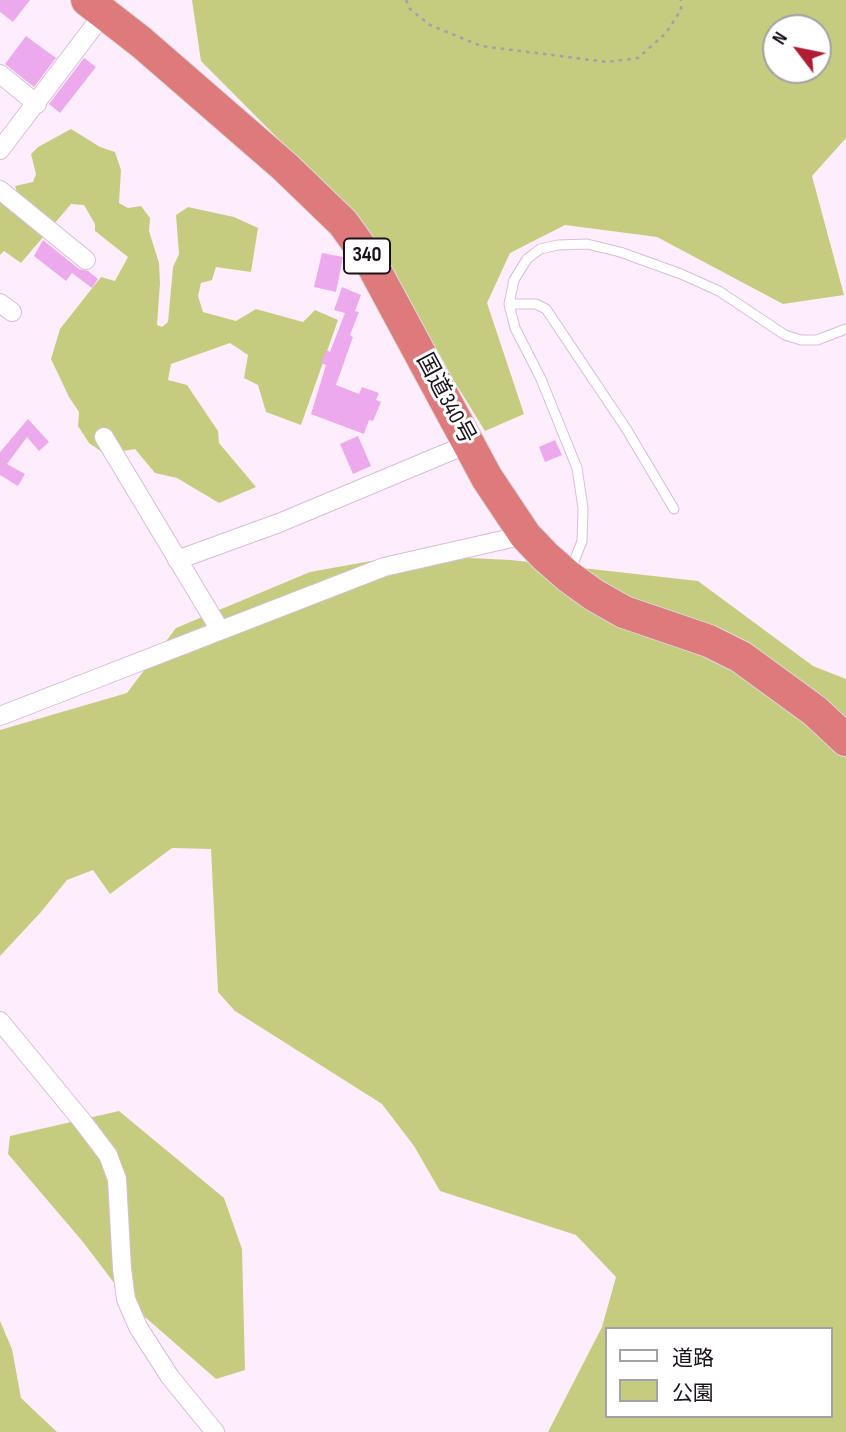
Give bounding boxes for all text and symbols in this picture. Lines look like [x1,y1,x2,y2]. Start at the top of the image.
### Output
north arrow [762,14,832,84]
text: N [768,28,793,49]
road number: 340 [344,238,390,274]
street label: 国道340号 [410,349,480,449]
legend [604,1327,832,1418]
text: 道路 [672,1346,714,1371]
text: 公園 [672,1381,714,1406]

